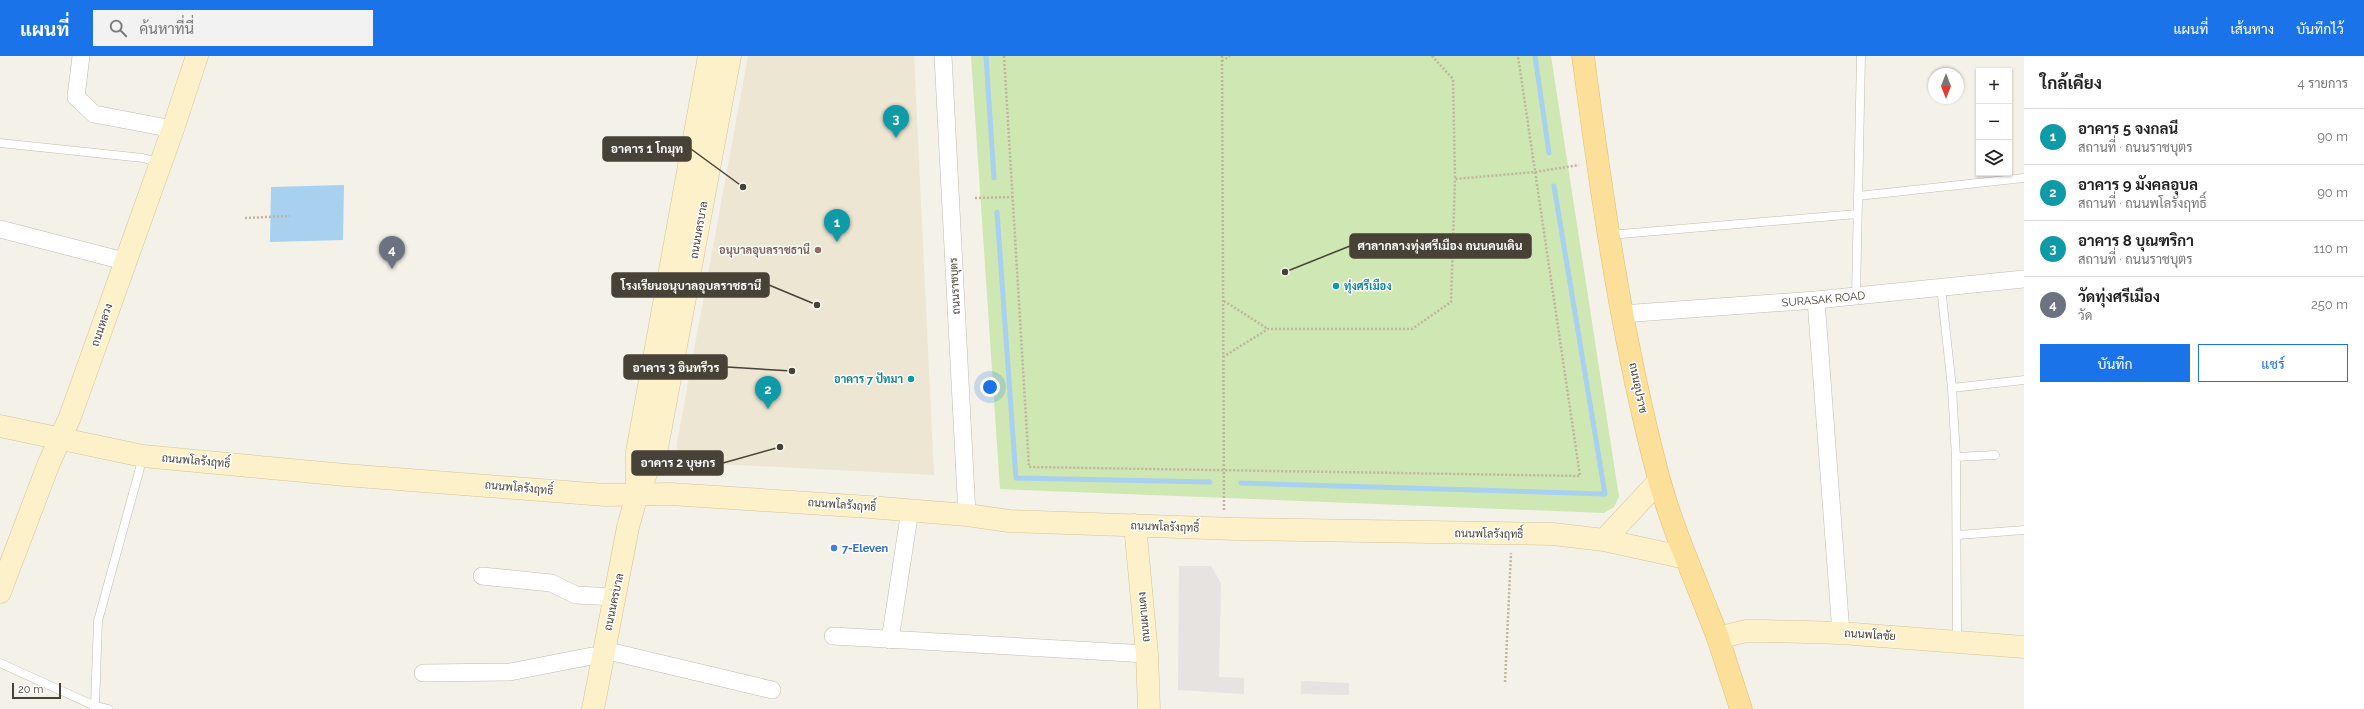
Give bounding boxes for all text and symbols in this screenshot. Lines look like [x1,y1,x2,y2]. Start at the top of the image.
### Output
search box [93,10,373,46]
icon: search [107,17,129,39]
text: แผนที่ [20,18,69,40]
text: ค้นหาที่นี่ [139,20,194,38]
text: แผนที่ [2173,21,2208,37]
text: เส้นทาง [2230,21,2274,37]
text: บันทึกไว้ [2296,21,2344,37]
north arrow [1928,68,1964,104]
map controls [1976,68,2012,176]
button: + [1976,68,2012,104]
text: ใกล้เคียง [2040,73,2102,93]
text: 4 รายการ [2297,76,2348,91]
button: − [1976,104,2012,140]
pin: 3 [883,105,909,138]
text: อาคาร 5 จงกลนี [2078,120,2178,138]
text: 1 [2050,129,2056,144]
text: 90 m [2317,129,2348,144]
callout: อาคาร 1 โกมุท [603,137,691,161]
button: layers [1976,140,2012,176]
text: สถานที่ · ถนนราชบุตร [2078,140,2192,155]
text: อาคาร 1 โกมุท [611,141,683,157]
text: อาคาร 9 มังคลอุบล [2078,176,2198,194]
text: 2 [2049,185,2057,200]
text: 90 m [2317,185,2348,200]
text: สถานที่ · ถนนพโลรังฤทธิ์ [2078,196,2207,211]
street label: ถนนนครบาล [688,200,710,260]
pin: 1 [824,209,850,242]
text: อาคาร 8 บุณฑริกา [2078,232,2194,250]
callout: ศาลากลางทุ่งศรีเมือง ถนนคนเดิน [1350,234,1531,258]
pin: 4 [379,236,405,269]
text: ศาลากลางทุ่งศรีเมือง ถนนคนเดิน [1357,238,1523,254]
text: 3 [2049,241,2057,256]
text: 110 m [2314,241,2348,256]
place label: อนุบาลอุบลราชธานี [719,242,810,258]
marker: อนุบาลอุบลราชธานี [813,245,823,255]
text: สถานที่ · ถนนราชบุตร [2078,252,2192,267]
street label: ถนนราชบุตร [947,257,965,315]
callout: โรงเรียนอนุบาลอุบลราชธานี [612,273,769,297]
text: โรงเรียนอนุบาลอุบลราชธานี [620,278,761,294]
place label: ทุ่งศรีเมือง [1344,278,1392,294]
marker: ทุ่งศรีเมือง [1331,281,1341,291]
text: วัดทุ่งศรีเมือง [2078,288,2160,306]
street label: SURASAK ROAD [1781,289,1866,309]
text: 4 [2049,297,2057,312]
text: 250 m [2311,297,2348,312]
street label: ถนนหลวง [89,302,115,348]
text: วัด [2078,308,2092,323]
button: บันทึก [2040,344,2190,382]
button: แชร์ [2198,344,2348,382]
callout: อาคาร 3 อินทรีวร [624,355,727,379]
text: อาคาร 3 อินทรีวร [633,360,719,375]
street label: ถนนอุปราช [1624,362,1650,415]
place label: อาคาร 7 ปัทมา [834,372,903,386]
marker: อาคาร 7 ปัทมา [906,374,916,384]
pin: 2 [755,376,781,409]
your location [980,377,1000,397]
street label: ถนนพโลรังฤทธิ์ [161,446,231,470]
callout: อาคาร 2 บุษกร [632,451,723,475]
text: อาคาร 2 บุษกร [640,456,716,471]
street label: ถนนพโลรังฤทธิ์ [484,473,554,497]
street label: ถนนพโลรังฤทธิ์ [807,491,877,514]
street label: ถนนพโลรังฤทธิ์ [1130,514,1200,535]
street label: ถนนพโลรังฤทธิ์ [1455,521,1524,541]
place label: 7-Eleven [842,542,888,555]
marker: 7-Eleven [829,543,839,553]
street label: ถนนนครบาล [602,572,626,632]
street label: ถนนผาแดง [1135,591,1153,643]
street label: ถนนพโลชัย [1844,625,1896,643]
scale bar [12,681,61,700]
text: 20 m [18,683,43,696]

